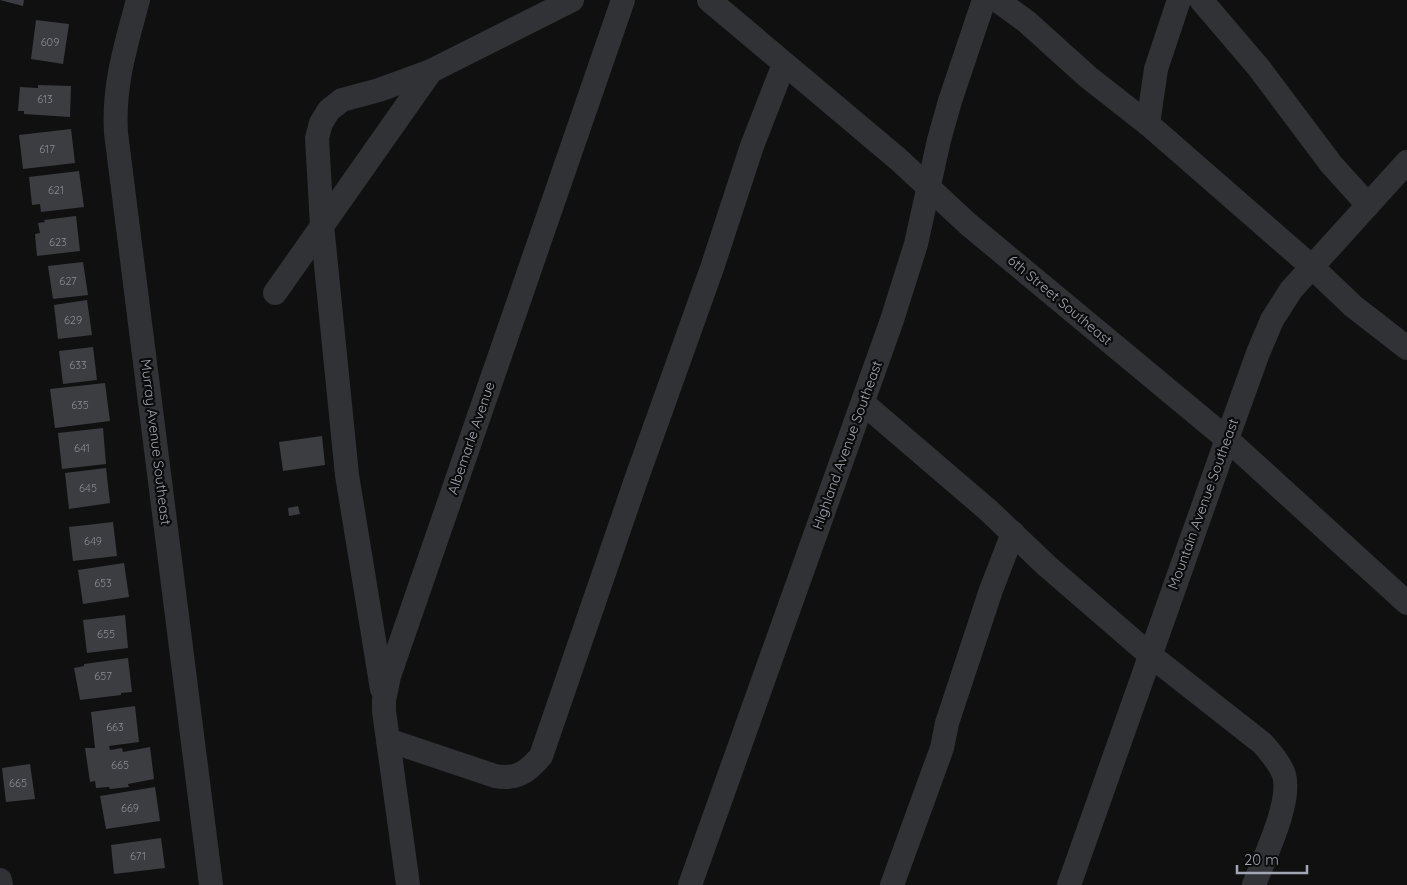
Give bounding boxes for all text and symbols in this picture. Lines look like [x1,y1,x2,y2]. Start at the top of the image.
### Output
house number: 609 [41,35,59,49]
house number: 613 [37,92,53,106]
house number: 617 [39,142,55,156]
house number: 621 [48,183,64,197]
house number: 623 [49,235,67,249]
street label: 6th Street Southeast [1004,251,1116,349]
house number: 627 [59,274,77,288]
house number: 629 [64,313,82,327]
house number: 633 [69,358,87,372]
street label: Murray Avenue Southeast [137,358,175,526]
street label: Highland Avenue Southeast [808,358,886,532]
street label: Albemarle Avenue [443,379,499,497]
house number: 635 [71,398,89,412]
street label: Mountain Avenue Southeast [1164,416,1242,592]
house number: 641 [74,441,90,455]
house number: 645 [79,481,97,495]
house number: 649 [84,534,102,548]
house number: 653 [94,576,112,590]
house number: 655 [97,627,115,641]
house number: 657 [94,669,112,683]
house number: 663 [106,720,124,734]
house number: 665 [111,758,129,772]
house number: 665 [9,776,27,790]
house number: 669 [121,801,139,815]
scale bar [1237,842,1307,874]
house number: 671 [130,849,146,863]
text: 20 m [1244,850,1279,869]

